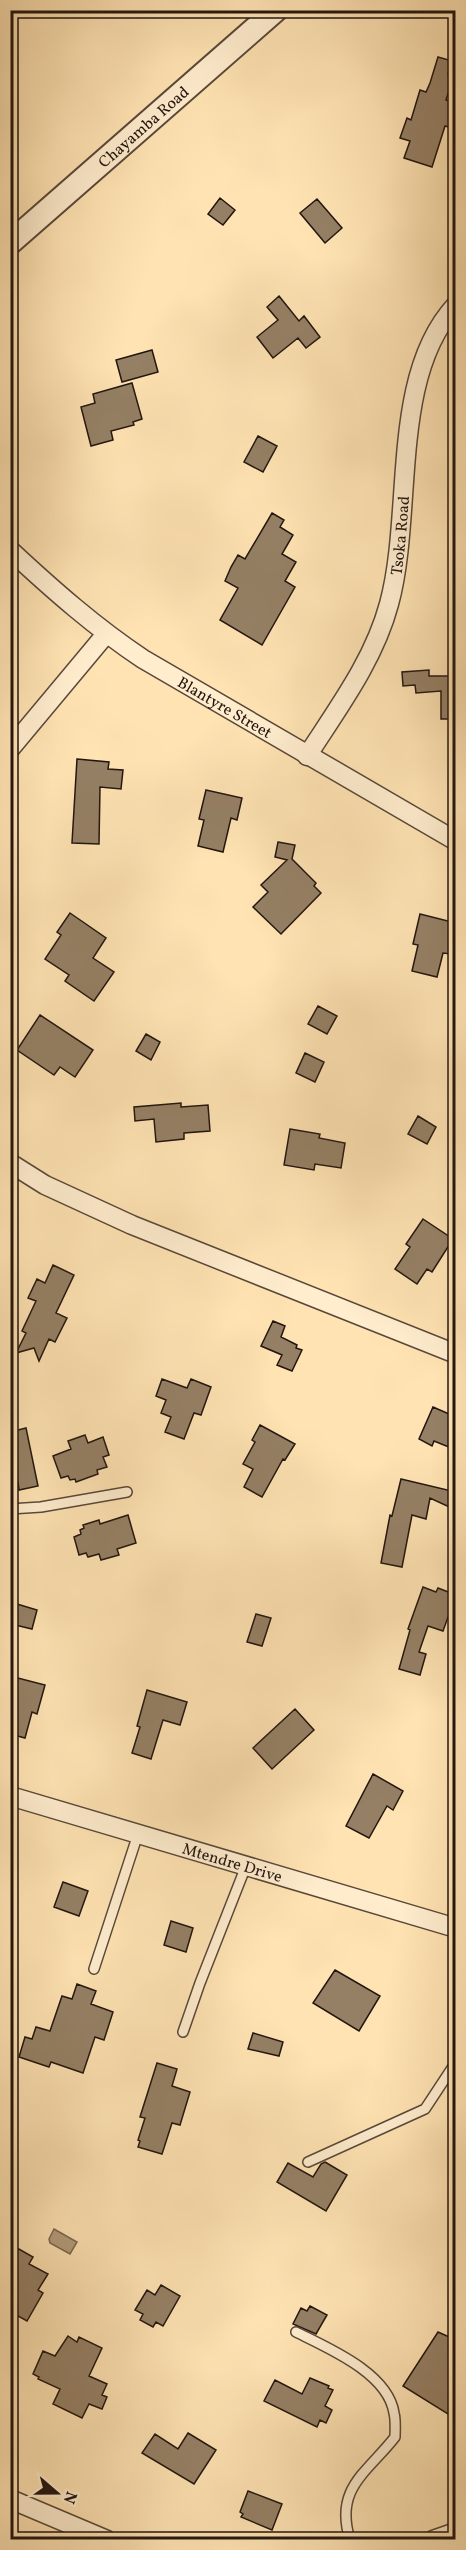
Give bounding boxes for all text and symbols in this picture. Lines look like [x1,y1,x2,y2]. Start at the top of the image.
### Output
street label: Chayamba Road [94,82,195,174]
street label: Tsoka Road [386,495,416,577]
street label: Blantyre Street [173,672,276,745]
street label: Mtendre Drive [179,1839,284,1889]
north arrow [27,2463,87,2523]
text: N [57,2488,82,2507]

